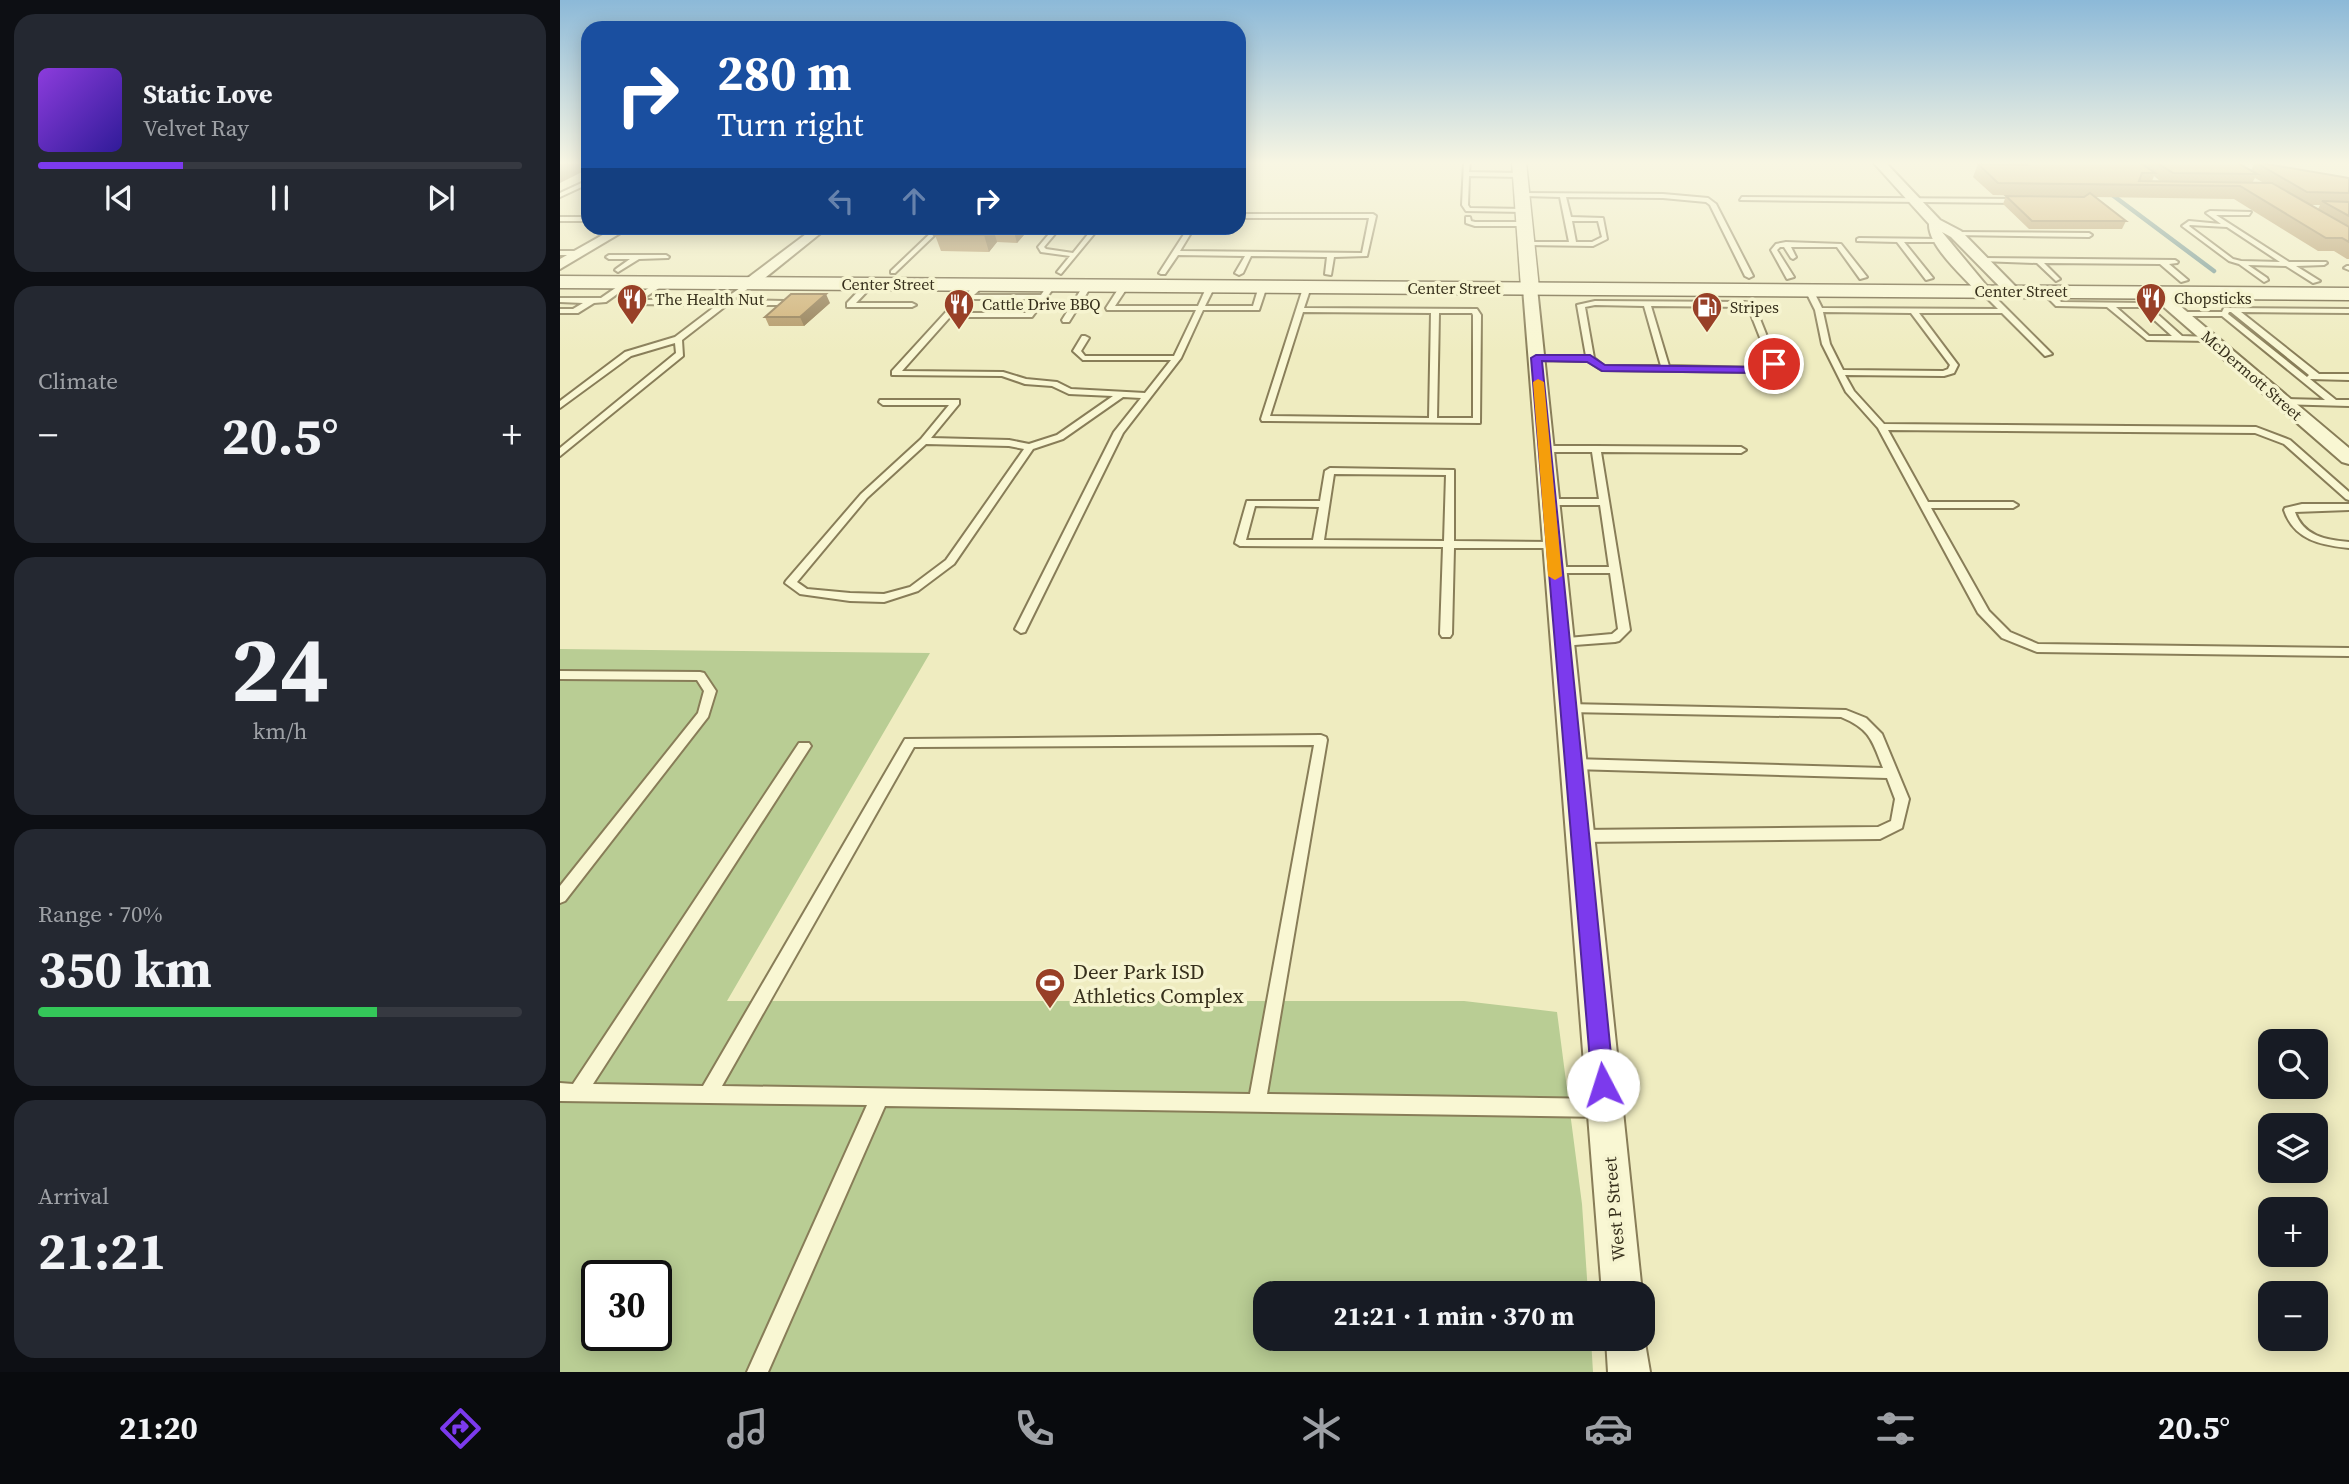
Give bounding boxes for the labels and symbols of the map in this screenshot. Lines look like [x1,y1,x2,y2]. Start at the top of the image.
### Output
street label: Center Street [841,273,935,295]
street label: Center Street [1407,277,1501,299]
street label: Center Street [1974,280,2068,302]
restaurant icon: Chopsticks [2134,281,2168,325]
restaurant icon: The Health Nut [615,282,649,326]
restaurant icon: Cattle Drive BBQ [942,287,976,331]
place label: Chopsticks [2174,287,2252,309]
place label: The Health Nut [655,288,765,310]
fuel station icon: Stripes [1690,290,1724,334]
place label: Cattle Drive BBQ [982,293,1101,315]
place label: Stripes [1730,296,1779,318]
street label: McDermott Street [2197,325,2308,425]
pin [1744,334,1804,394]
place label: Deer Park ISD Athletics Complex [1073,957,1244,1010]
sports icon: Deer Park ISD Athletics Complex [1033,966,1067,1010]
position arrow [1566,1048,1640,1122]
street label: West P Street [1597,1156,1631,1262]
speed limit sign: 30 [581,1260,672,1351]

